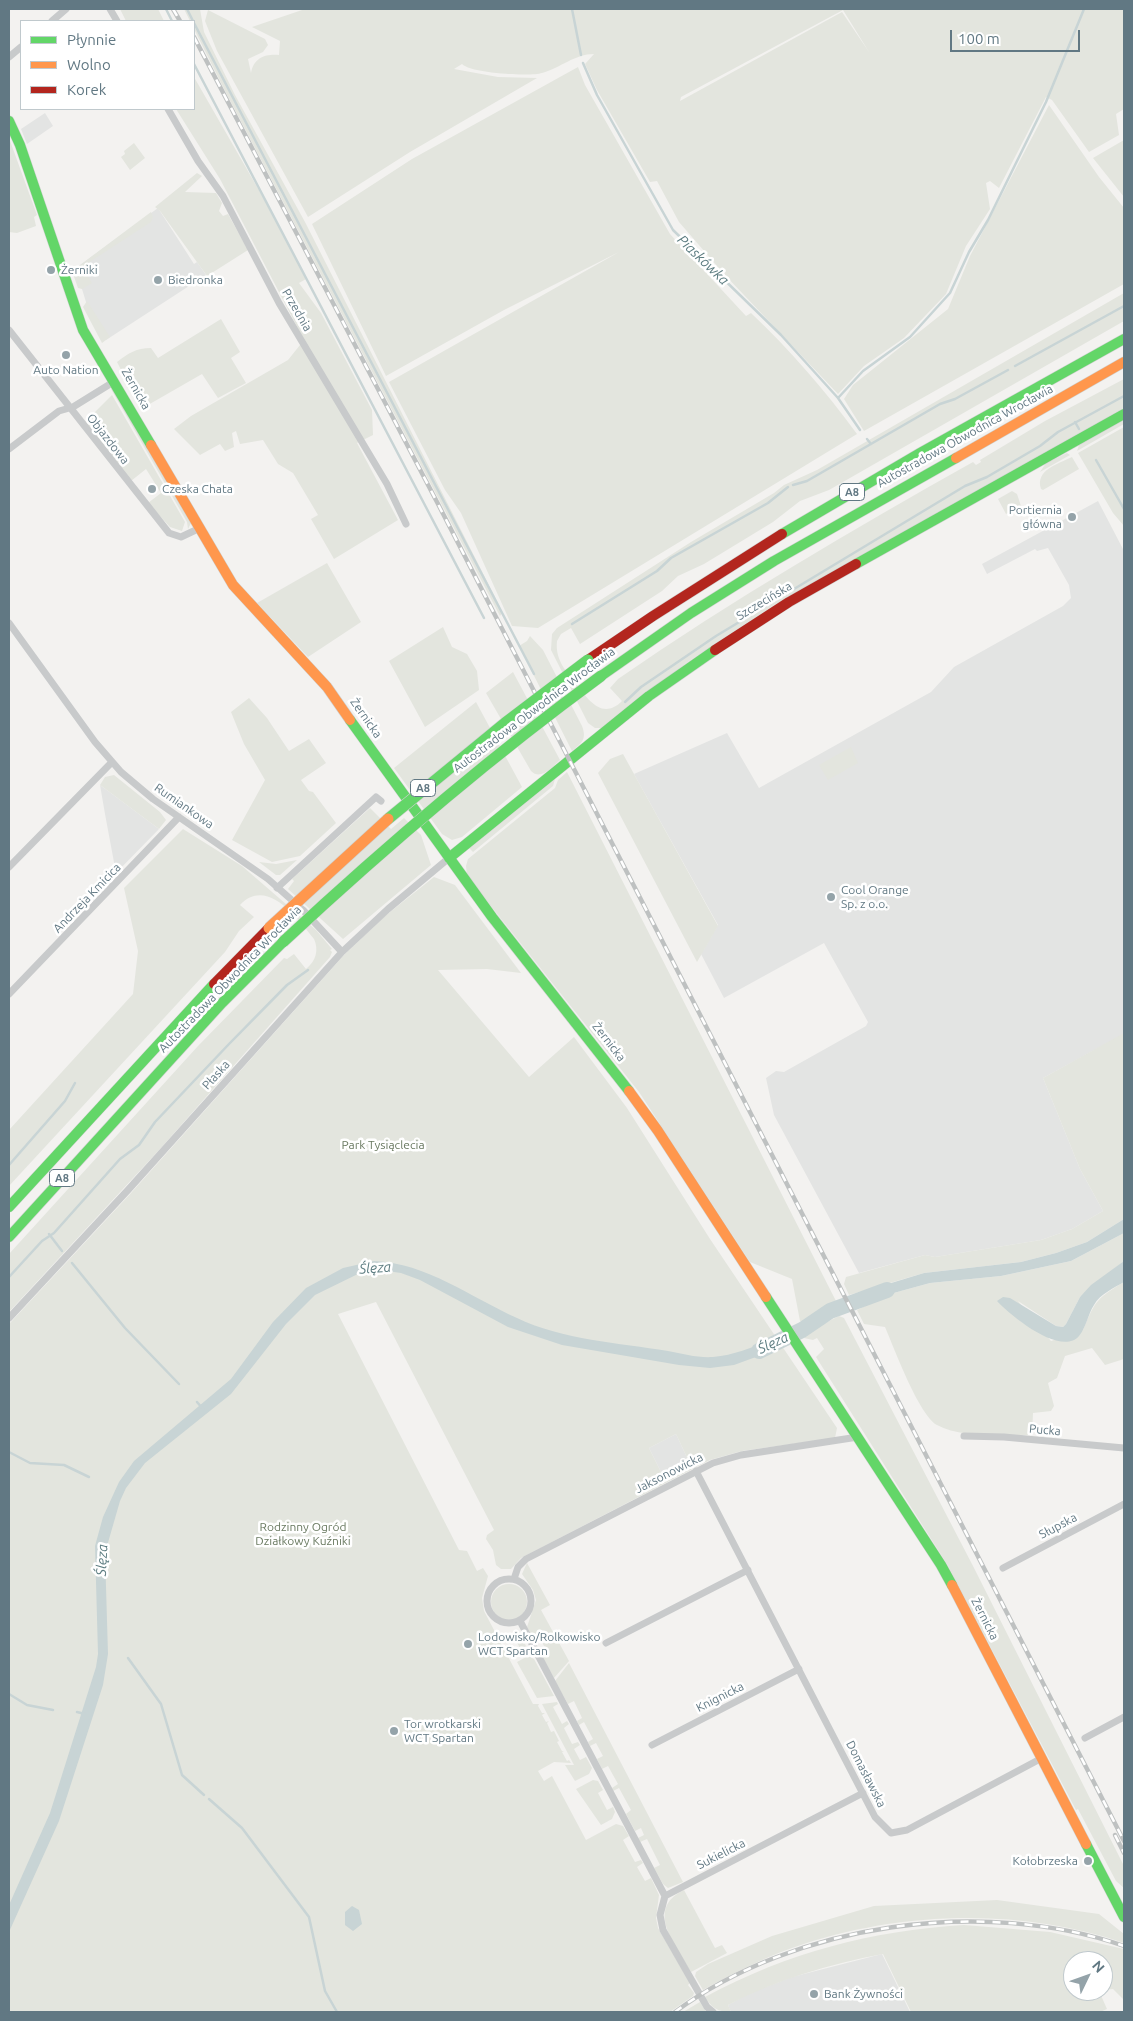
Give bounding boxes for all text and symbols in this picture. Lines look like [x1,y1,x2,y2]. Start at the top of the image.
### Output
legend [20,20,195,110]
scale bar [953,20,1083,52]
text: 100 m [958,30,1000,47]
text: Płynnie [67,31,116,48]
text: Wolno [67,56,111,73]
text: Korek [67,81,106,98]
water label: Piaskówka [674,231,732,289]
place label: Żerniki [61,263,98,277]
marker: Żerniki [45,264,57,276]
place label: Biedronka [168,273,223,287]
marker: Biedronka [152,274,164,286]
street label: Przednia [279,286,315,334]
marker: Auto Nation [60,349,72,361]
place label: Auto Nation [33,363,99,377]
street label: Żernicka [118,366,154,412]
street label: Autostradowa Obwodnica Wrocławia [874,381,1056,491]
street label: Objazdowa [84,411,132,467]
place label: Czeska Chata [162,482,233,496]
marker: Czeska Chata [146,483,158,495]
road number: A8 [840,484,864,501]
place label: Portiernia główna [1009,503,1062,531]
marker: Portiernia główna [1066,511,1078,523]
street label: Szczecińska [734,579,794,623]
street label: Autostradowa Obwodnica Wrocławia [450,644,618,776]
street label: Żernicka [347,695,385,741]
street label: Rumiankowa [152,780,216,832]
road number: A8 [410,780,436,796]
street label: Andrzeja Kmicica [50,860,124,936]
place label: Cool Orange Sp. z o.o. [841,883,909,911]
marker: Cool Orange Sp. z o.o. [825,891,837,903]
street label: Autostradowa Obwodnica Wrocławia [156,902,304,1056]
street label: Żernicka [589,1020,629,1064]
street label: Płaska [199,1058,233,1092]
park label: Park Tysiąclecia [341,1138,425,1152]
road number: A8 [50,1170,74,1186]
water label: Ślęza [359,1259,391,1277]
water label: Ślęza [755,1329,791,1357]
street label: Pucka [1029,1421,1061,1439]
street label: Jaksonowicka [633,1450,705,1496]
street label: Słupska [1037,1510,1079,1542]
park label: Rodzinny Ogród Działkowy Kuźniki [255,1520,351,1548]
water label: Ślęza [93,1544,111,1576]
street label: Żernicka [968,1595,1002,1643]
place label: Lodowisko/Rolkowisko WCT Spartan [478,1630,600,1658]
marker: Lodowisko/Rolkowisko WCT Spartan [462,1638,474,1650]
street label: Knignicka [694,1679,746,1715]
place label: Tor wrotkarski WCT Spartan [404,1717,481,1745]
marker: Tor wrotkarski WCT Spartan [388,1725,400,1737]
street label: Domasławska [843,1738,889,1810]
street label: Sukielicka [694,1836,748,1872]
place label: Kołobrzeska [1013,1854,1078,1868]
marker: Kołobrzeska [1082,1855,1094,1867]
north arrow [1063,1951,1113,2001]
text: N [1089,1957,1108,1976]
place label: Bank Żywności [824,1987,903,2001]
marker: Bank Żywności [808,1988,820,2000]

